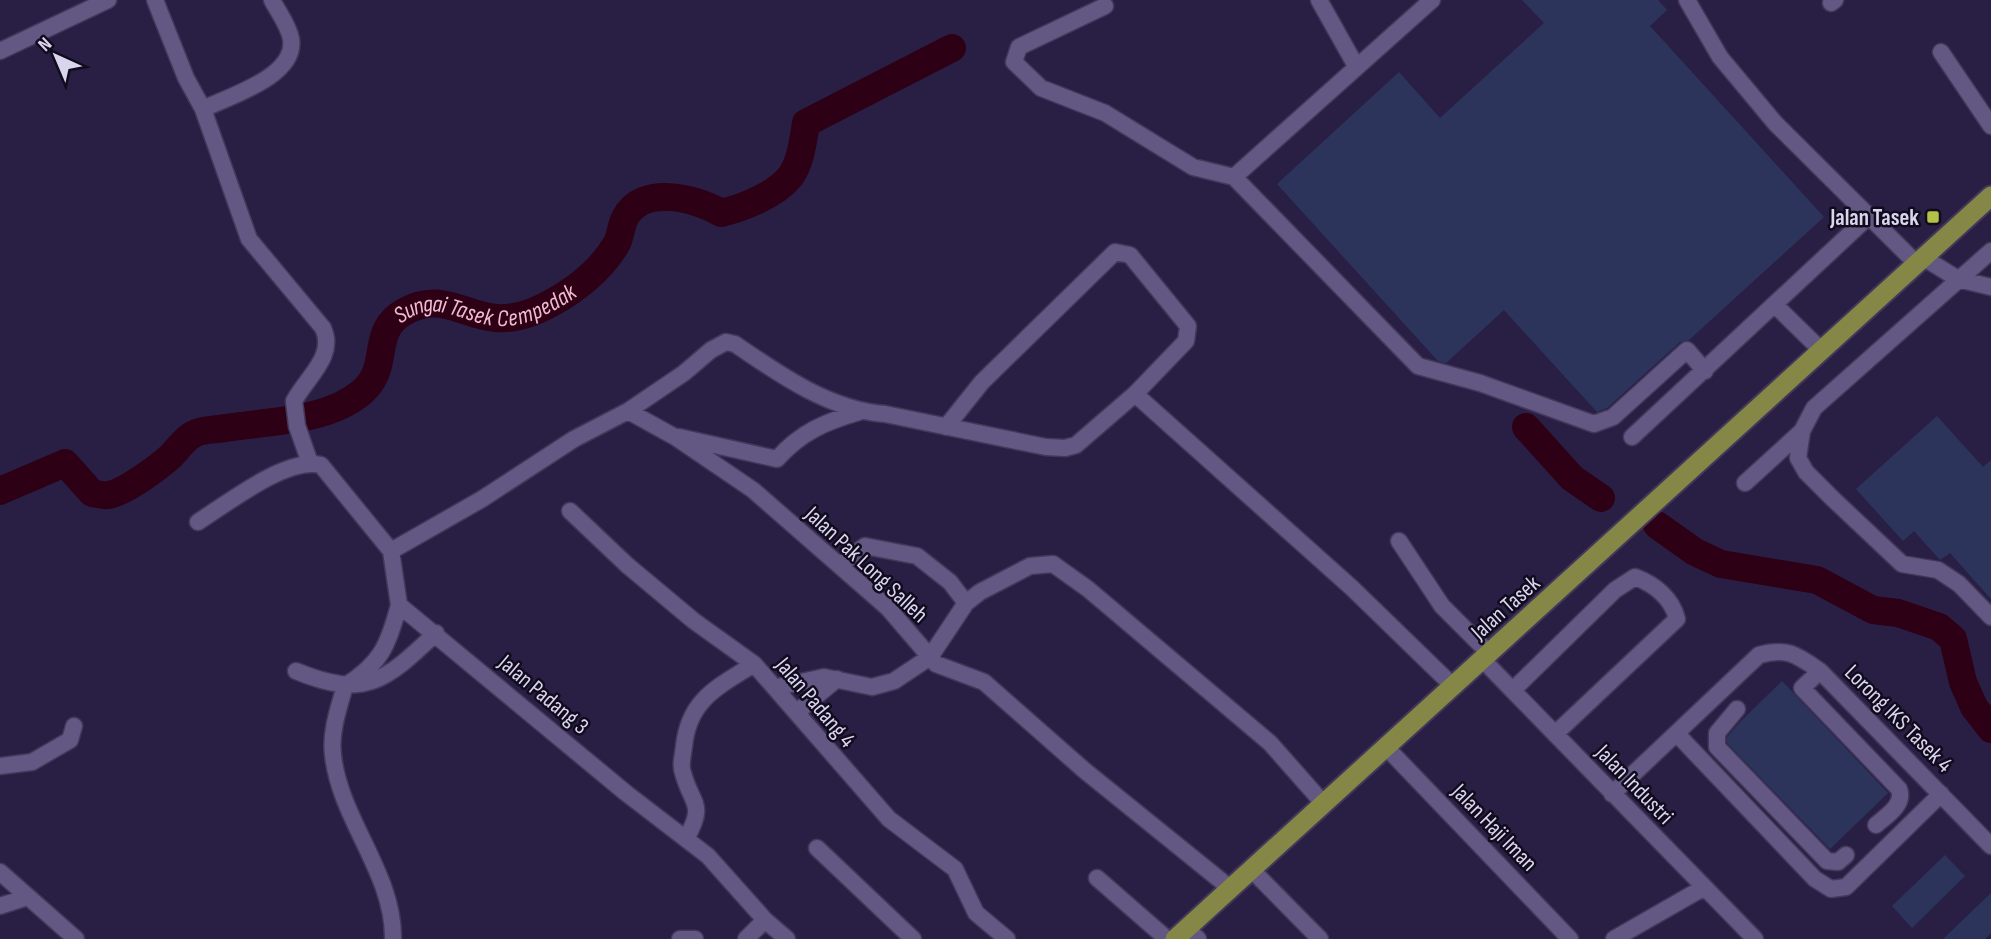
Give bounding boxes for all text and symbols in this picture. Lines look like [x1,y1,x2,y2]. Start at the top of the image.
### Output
north arrow [21,21,91,91]
text: N [34,33,57,57]
place label: Jalan Tasek [1829,204,1919,232]
marker: Jalan Tasek [1925,209,1941,225]
water label: Sungai Tasek Cempedak [388,277,583,333]
street label: Jalan Pak Long Salleh [798,500,934,629]
street label: Jalan Tasek [1465,569,1546,647]
street label: Jalan Padang 3 [492,648,594,741]
street label: Jalan Padang 4 [769,651,861,754]
street label: Lorong IKS Tasek 4 [1839,659,1958,779]
street label: Jalan Industri [1589,738,1679,830]
street label: Jalan Haji Iman [1445,777,1543,877]

